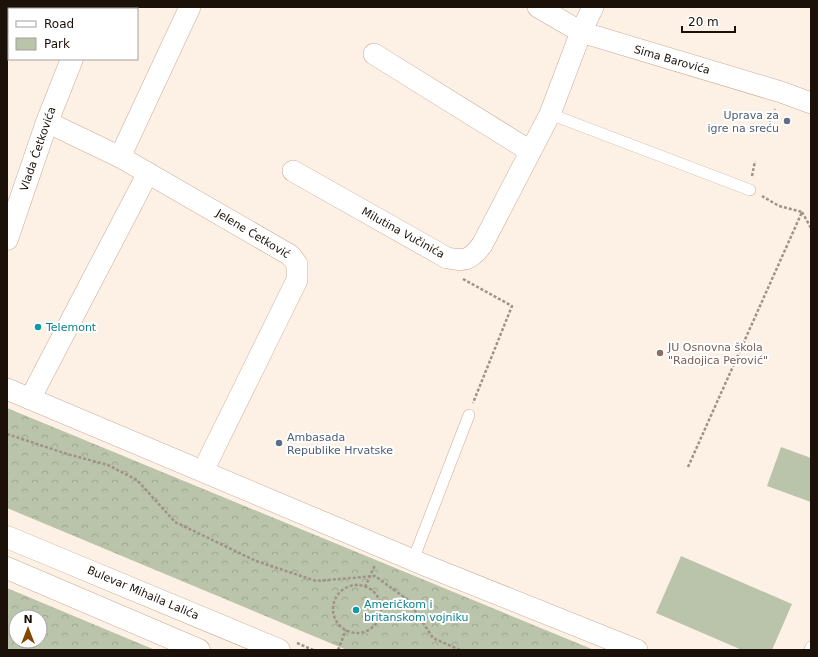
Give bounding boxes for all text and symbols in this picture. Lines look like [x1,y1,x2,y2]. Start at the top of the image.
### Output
legend [8,8,138,60]
scale bar [682,8,735,34]
text: 20 m [688,15,719,29]
text: Road [44,17,74,31]
text: Park [44,37,70,51]
street label: Sima Barovića [632,43,712,77]
street label: Vlada Ćetkovića [17,105,59,193]
place label: Uprava za igre na sreću [707,109,779,135]
marker: Uprava za igre na sreću [782,116,792,126]
street label: Milutina Vučinića [359,205,447,261]
street label: Jelene Ćetković [213,206,292,261]
place label: Telemont [45,321,97,334]
marker: Telemont [33,322,43,332]
place label: JU Osnovna škola "Radojica Perović" [667,341,768,367]
marker: JU Osnovna škola "Radojica Perović" [655,348,665,358]
place label: Ambasada Republike Hrvatske [287,431,393,457]
marker: Ambasada Republike Hrvatske [274,438,284,448]
street label: Bulevar Mihaila Lalića [85,564,201,622]
place label: Američkom i britanskom vojniku [364,598,469,624]
marker: Američkom i britanskom vojniku [351,605,361,615]
north arrow [8,609,48,649]
text: N [23,613,33,626]

